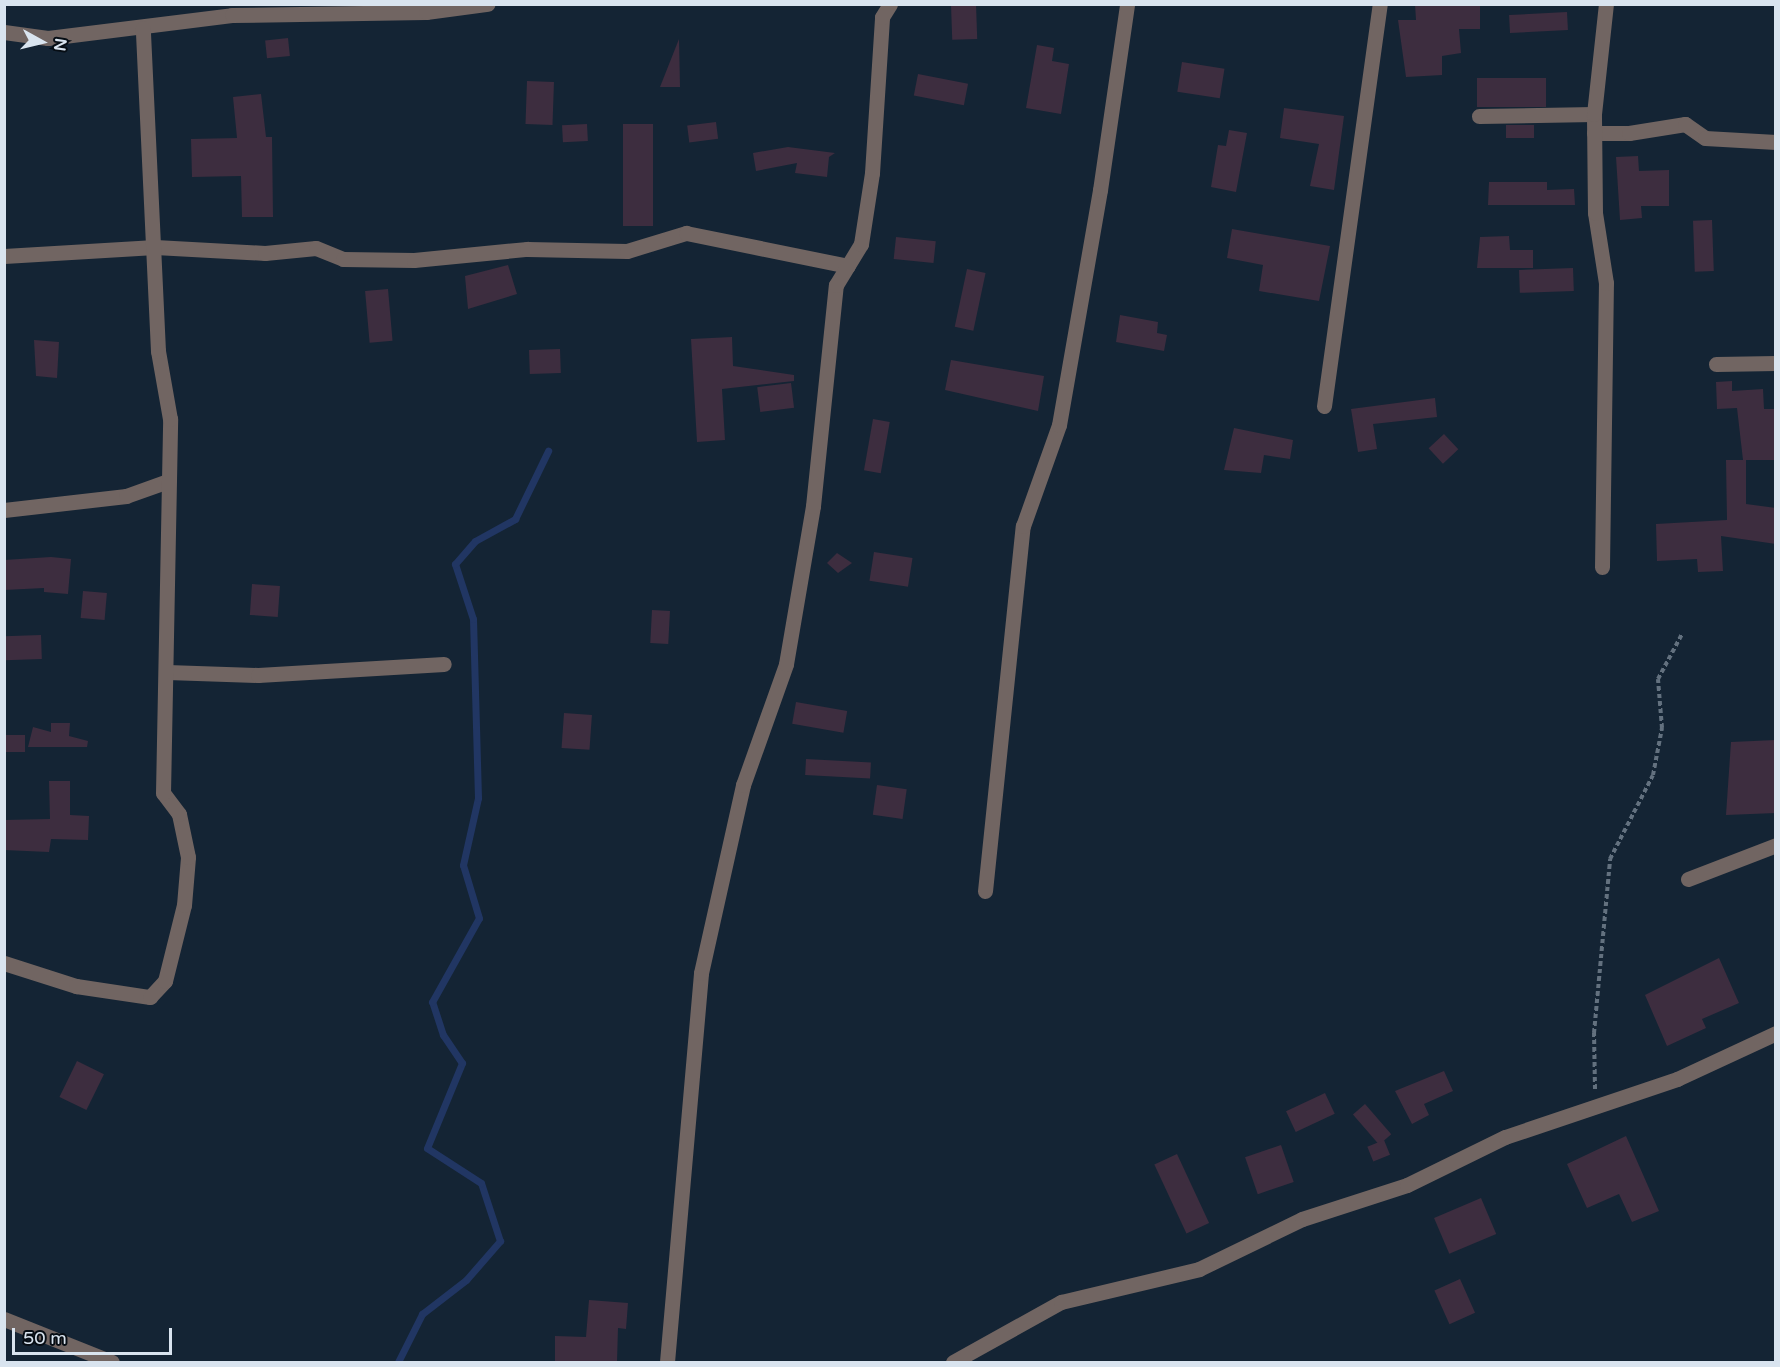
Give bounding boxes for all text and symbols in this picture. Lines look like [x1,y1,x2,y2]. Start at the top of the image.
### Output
north arrow [12,12,72,72]
text: N [49,37,71,52]
scale bar [15,1316,176,1354]
text: 50 m [23,1327,67,1349]

